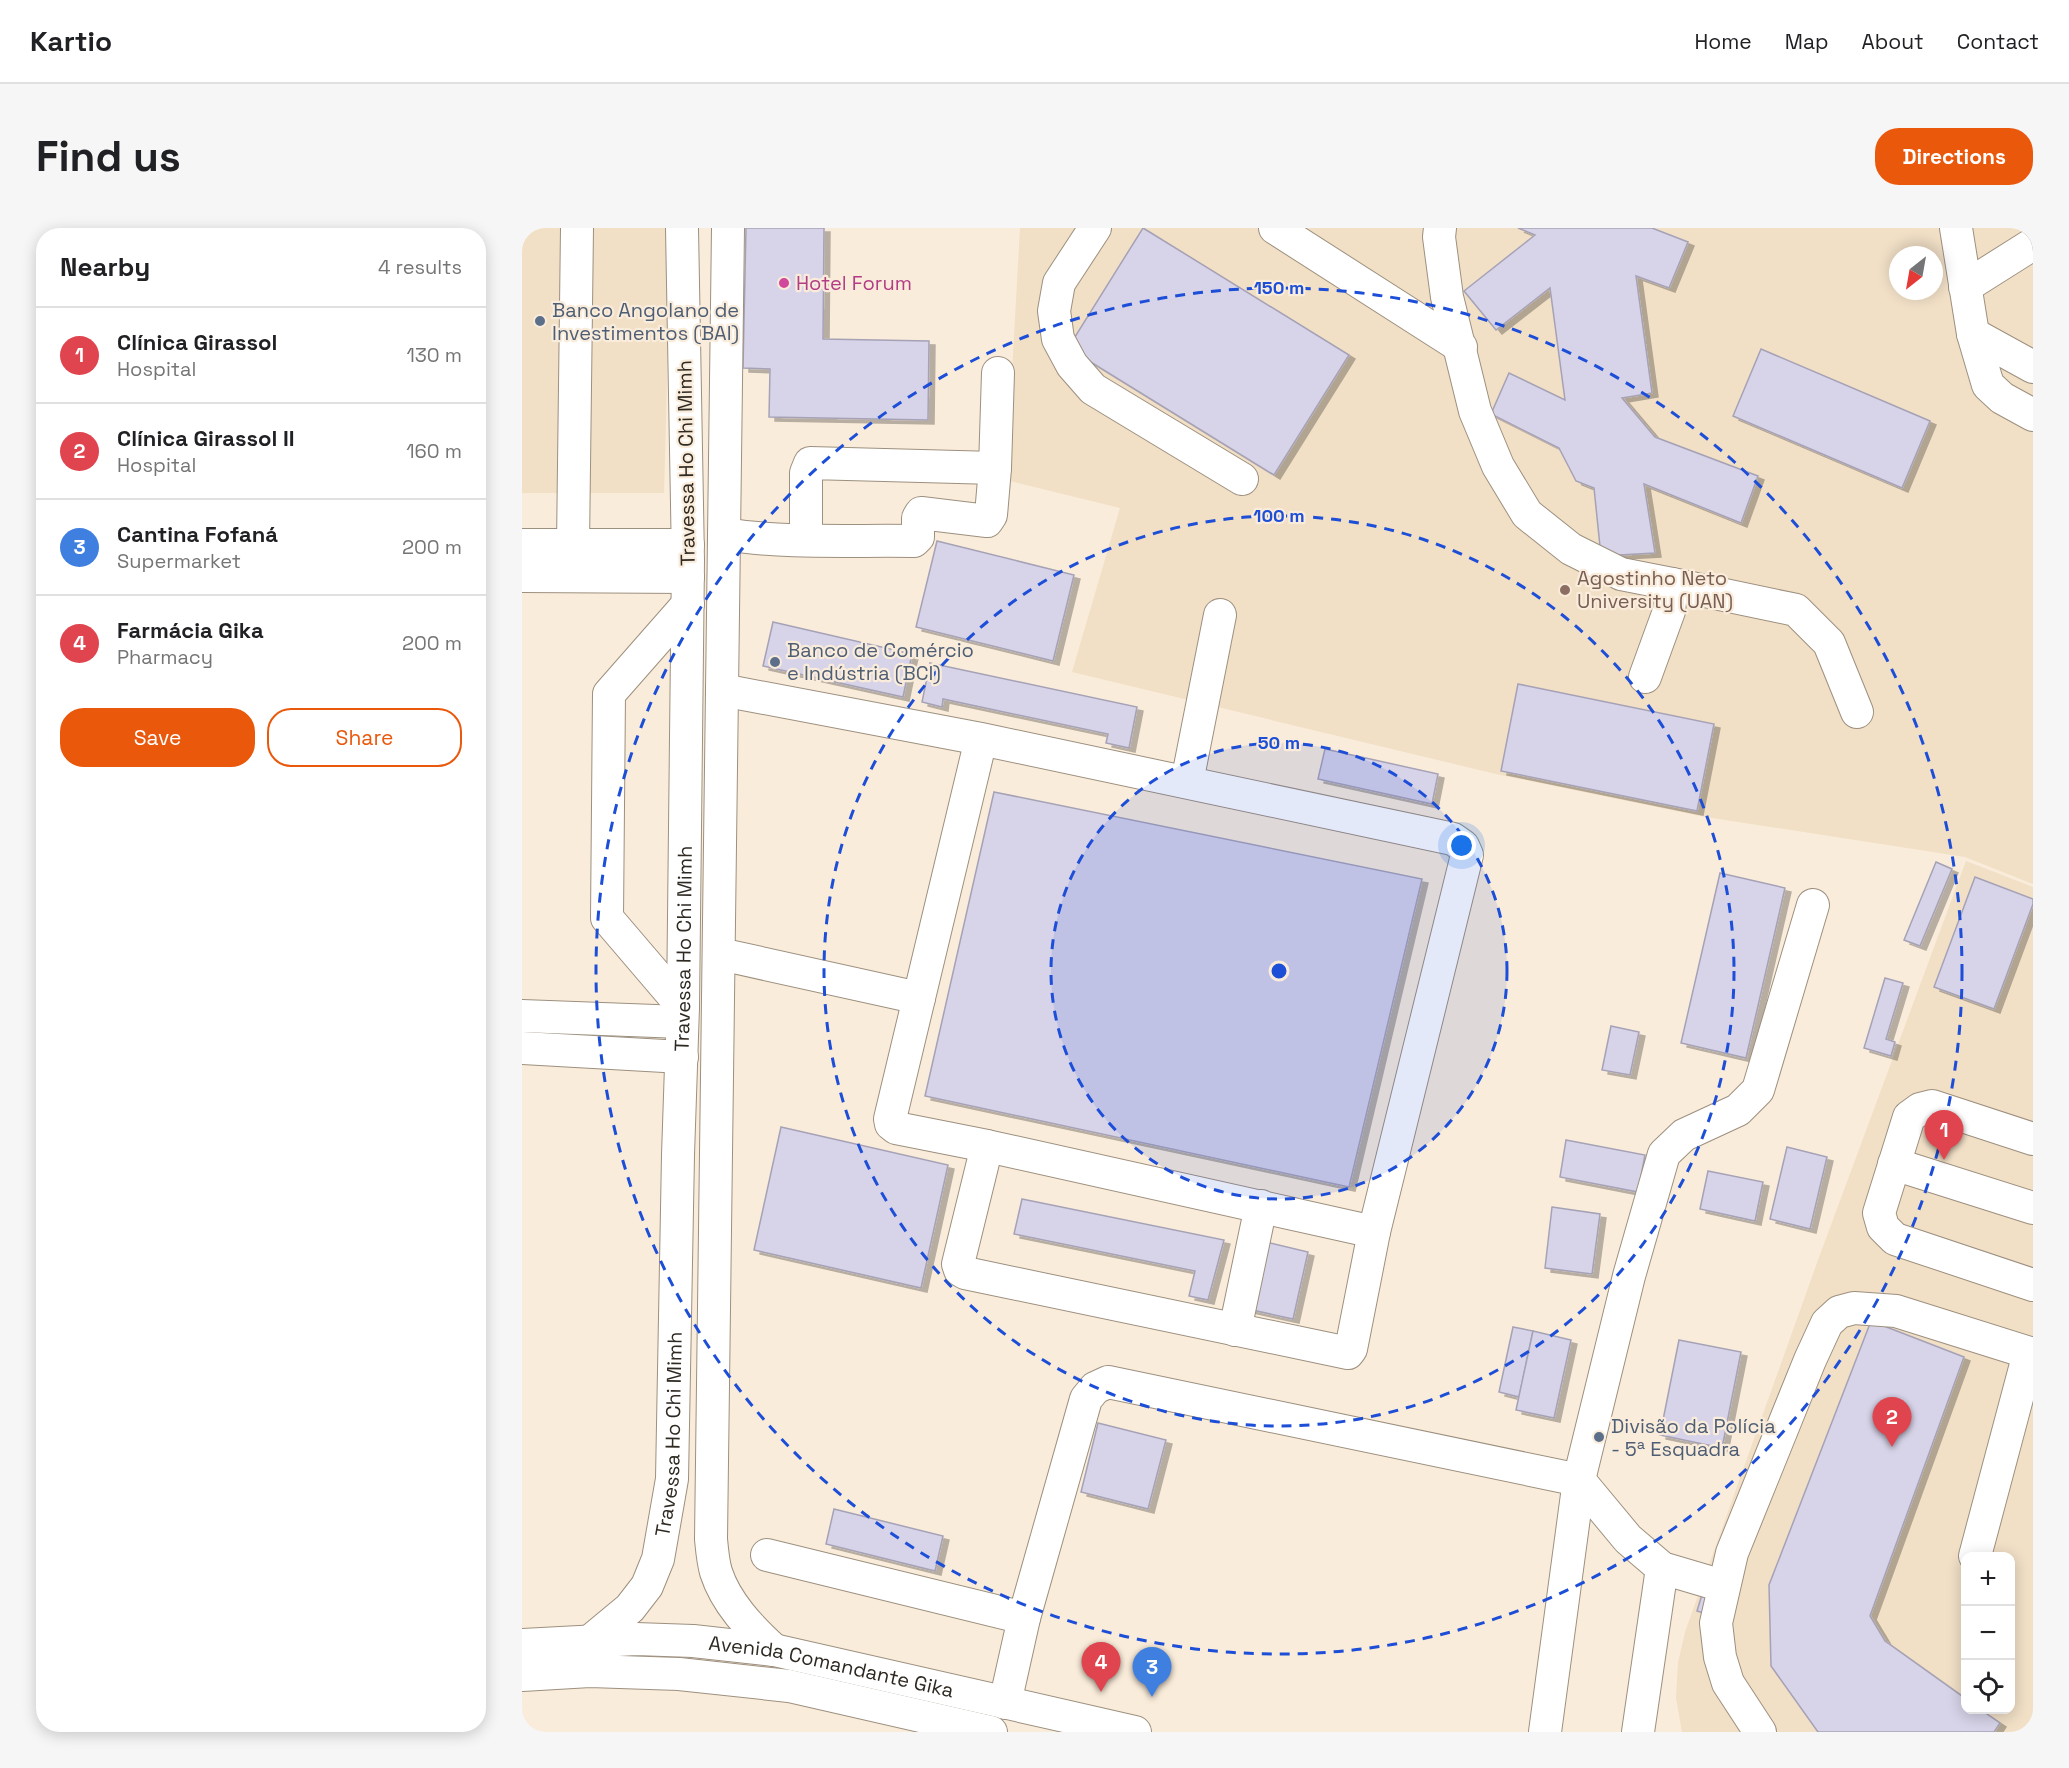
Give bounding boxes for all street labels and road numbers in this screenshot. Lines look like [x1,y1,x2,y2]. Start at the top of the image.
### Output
street label: Travessa Ho Chi Mimh [671,360,701,566]
street label: Travessa Ho Chi Mimh [669,846,698,1052]
street label: Travessa Ho Chi Mimh [649,1331,688,1539]
street label: Avenida Comandante Gika [707,1630,956,1703]

